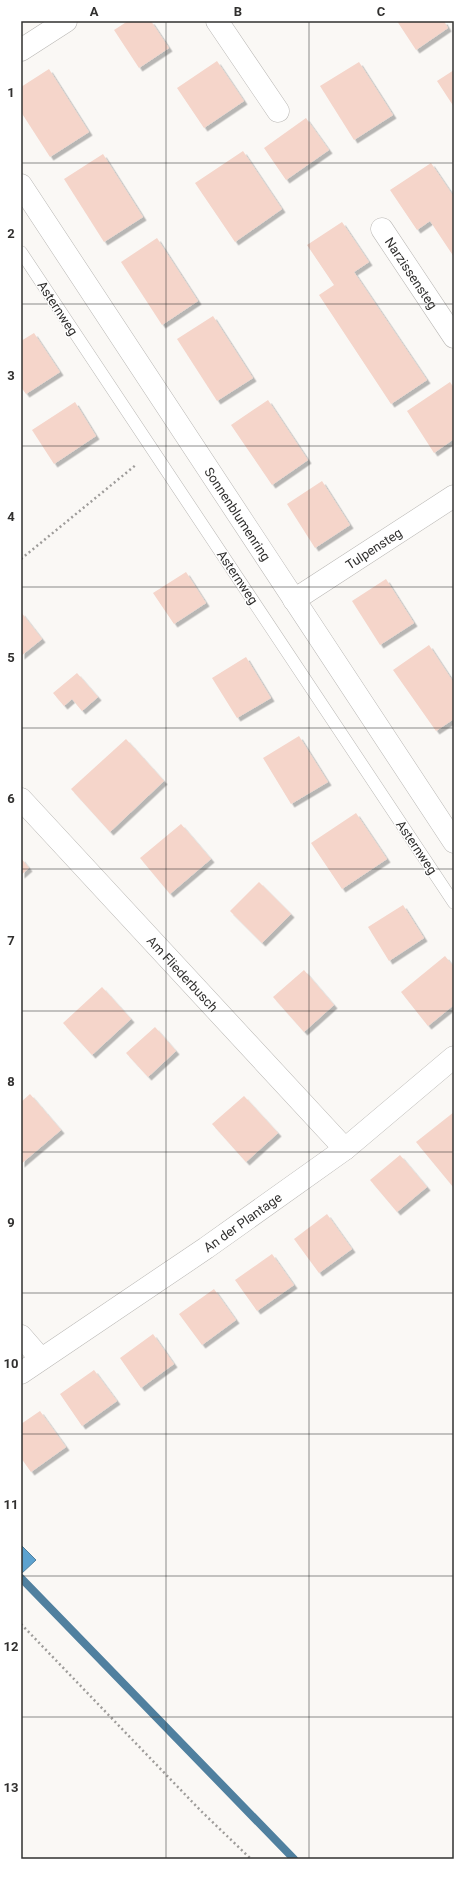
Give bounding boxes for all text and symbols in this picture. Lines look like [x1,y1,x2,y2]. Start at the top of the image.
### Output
text: A [90,4,99,19]
text: B [234,4,242,19]
text: C [377,4,386,19]
text: 1 [7,85,15,100]
text: 2 [7,226,15,241]
street label: Narzissensteg [382,235,440,312]
street label: Asternweg [34,278,81,338]
text: 3 [7,368,15,383]
street label: Sonnenblumenring [201,465,274,564]
text: 4 [7,509,15,524]
street label: Tulpensteg [343,525,405,572]
street label: Asternweg [214,547,261,607]
text: 5 [7,650,15,665]
text: 6 [7,791,15,806]
street label: Asternweg [393,817,440,877]
text: 7 [7,933,15,948]
street label: Am Fliederbusch [144,933,221,1015]
text: 8 [7,1074,15,1089]
street label: An der Plantage [201,1190,285,1255]
text: 9 [7,1215,15,1230]
text: 10 [4,1356,18,1371]
text: 11 [4,1497,18,1512]
text: 12 [4,1639,18,1654]
text: 13 [4,1780,18,1795]

